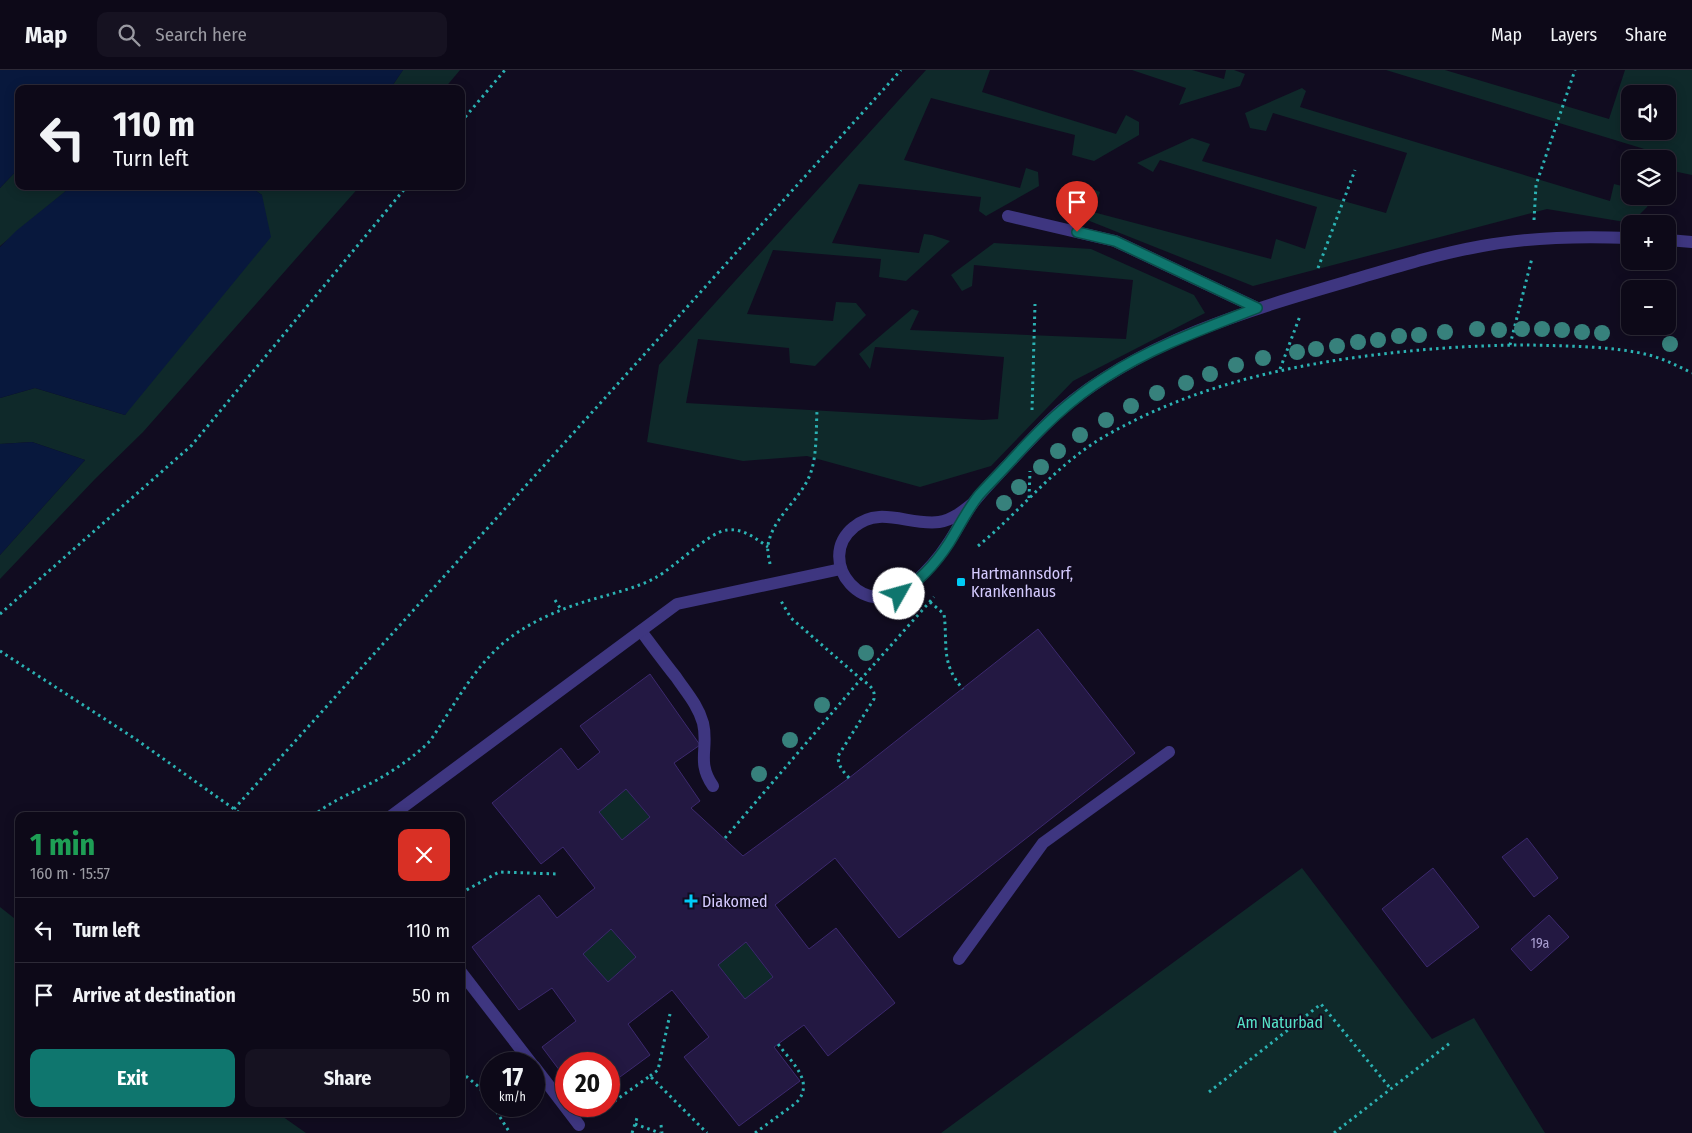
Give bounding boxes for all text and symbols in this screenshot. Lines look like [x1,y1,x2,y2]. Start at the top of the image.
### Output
search box [97,12,447,57]
text: Map [25,21,67,49]
icon: search [115,21,143,49]
text: Search here [155,23,247,46]
text: Map [1491,24,1522,46]
text: Layers [1550,24,1597,46]
text: Share [1625,24,1667,46]
map controls [1621,85,1676,335]
button: sound [1621,85,1676,140]
text: 110 m [113,103,195,145]
icon: left [30,105,95,170]
text: Turn left [113,145,189,172]
button: layers [1621,150,1676,205]
pin [1056,181,1098,232]
icon: arrive [1063,188,1091,216]
button: + [1621,215,1676,270]
button: − [1621,280,1676,335]
place label: Hartmannsdorf, Krankenhaus [971,564,1073,601]
position arrow [872,567,924,619]
marker: Hartmannsdorf, Krankenhaus [955,576,967,588]
text: 1 min [30,827,95,863]
button: close [398,829,450,881]
text: 160 m · 15:57 [30,864,110,883]
place label: Diakomed [702,892,768,911]
marker: Diakomed [684,894,698,908]
icon: left [30,916,58,944]
text: Turn left [73,919,140,942]
text: 110 m [406,919,450,942]
house number: 19a [1531,935,1550,952]
icon: arrive [30,981,58,1009]
text: Arrive at destination [73,984,236,1007]
text: 50 m [412,984,450,1007]
park label: Am Naturbad [1237,1013,1323,1032]
button: Exit [30,1049,235,1107]
button: Share [245,1049,450,1107]
speed limit sign: 20 [555,1052,620,1117]
text: 17 [502,1063,523,1093]
text: km/h [499,1090,526,1104]

